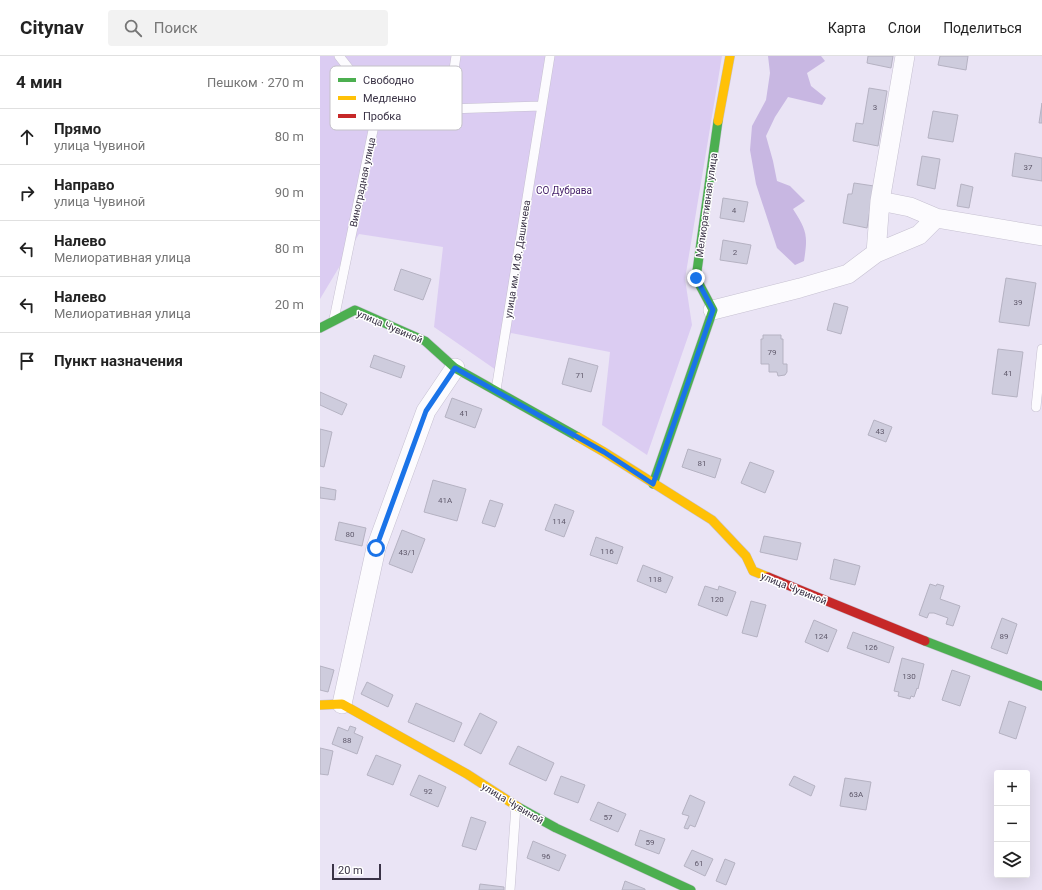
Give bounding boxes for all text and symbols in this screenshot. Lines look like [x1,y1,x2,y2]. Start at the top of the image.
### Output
search box [108,10,388,46]
text: Citynav [20,16,84,39]
icon: search [122,17,144,39]
text: Поиск [154,19,198,37]
text: Карта [828,20,866,36]
text: Слои [888,20,921,36]
text: Поделиться [943,20,1022,36]
legend [330,66,462,130]
text: 4 мин [16,72,62,92]
text: Свободно [363,74,414,87]
text: Пешком · 270 m [207,75,304,90]
text: Медленно [363,92,416,105]
house number: 3 [873,103,877,112]
text: Пробка [363,110,401,123]
text: Прямо [54,120,101,138]
icon: ahead [16,126,38,148]
text: 80 m [275,129,304,144]
street label: Виноградная улица [348,136,377,228]
text: улица Чувиной [54,138,145,153]
street label: Мелиоративная улица [694,152,719,258]
house number: 37 [1024,163,1033,172]
text: Направо [54,176,115,194]
icon: right [16,182,38,204]
text: 90 m [275,185,304,200]
park label: СО Дубрава [536,185,592,196]
text: улица Чувиной [54,194,145,209]
street label: улица им. И.Ф. Дашичева [502,199,532,319]
house number: 4 [732,206,737,215]
text: Налево [54,232,106,250]
icon: left [16,238,38,260]
text: 80 m [275,241,304,256]
house number: 2 [733,248,738,257]
text: Мелиоративная улица [54,250,191,265]
route end [687,269,705,287]
text: Налево [54,288,106,306]
icon: left [16,294,38,316]
text: 20 m [275,297,304,312]
house number: 39 [1014,298,1023,307]
text: Мелиоративная улица [54,306,191,321]
street label: улица Чувиной [355,308,424,345]
house number: 79 [768,348,777,357]
icon: arrive [16,350,38,372]
text: Пункт назначения [54,352,183,370]
house number: 41 [1004,369,1013,378]
house number: 71 [576,371,585,380]
house number: 41 [460,409,469,418]
house number: 43 [876,427,885,436]
house number: 81 [698,459,707,468]
house number: 41А [438,496,453,505]
house number: 114 [552,517,566,526]
house number: 80 [346,530,355,539]
route start [367,539,385,557]
house number: 116 [600,547,614,556]
house number: 43/1 [399,548,415,557]
street label: улица Чувиной [759,570,829,607]
house number: 118 [648,575,662,584]
house number: 120 [710,595,724,604]
house number: 124 [814,632,828,641]
house number: 89 [1000,632,1009,641]
house number: 126 [864,643,878,652]
house number: 130 [902,672,916,681]
house number: 88 [343,736,352,745]
map controls [994,770,1030,878]
button: + [994,770,1030,806]
street label: улица Чувиной [480,781,546,826]
house number: 92 [424,787,433,796]
house number: 63А [849,790,864,799]
button: − [994,806,1030,842]
house number: 57 [604,813,613,822]
house number: 59 [646,838,655,847]
button: layers [994,842,1030,878]
house number: 96 [542,852,551,861]
house number: 61 [695,859,704,868]
scale bar [332,862,381,881]
text: 20 m [338,864,363,877]

